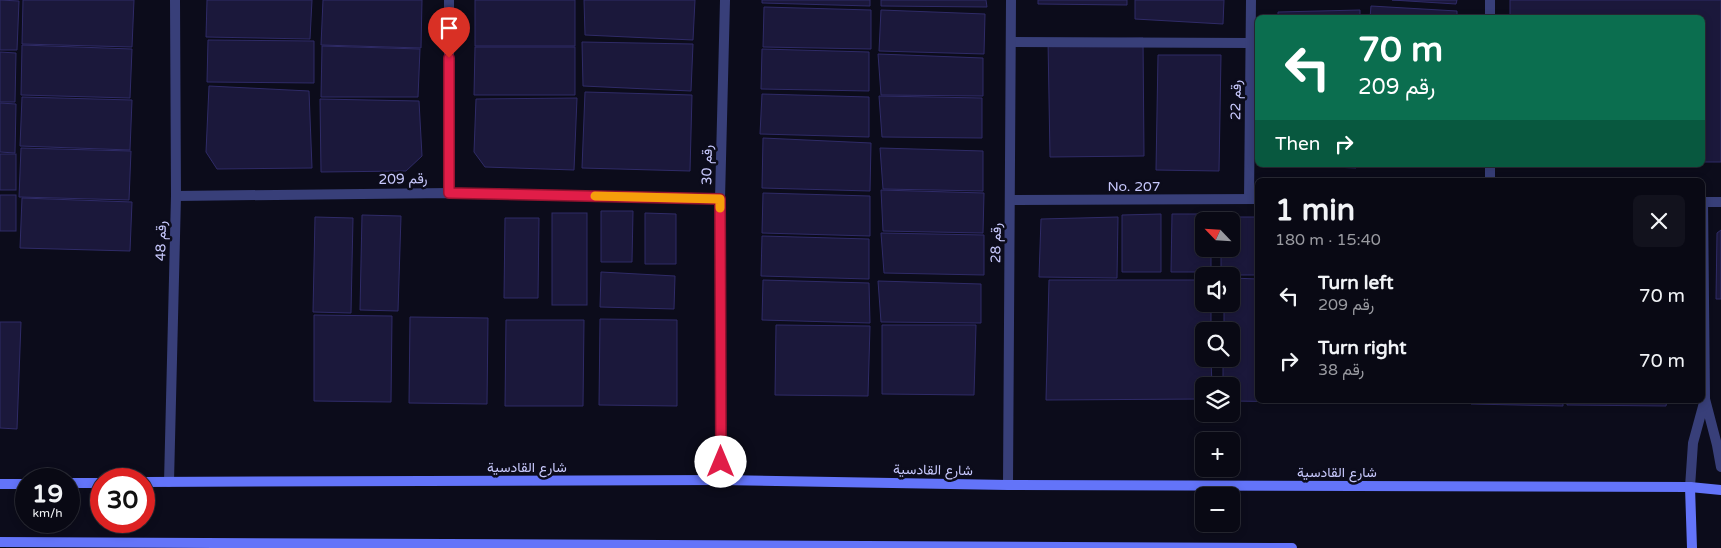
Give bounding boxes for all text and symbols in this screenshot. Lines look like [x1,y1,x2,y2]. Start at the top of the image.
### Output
pin [428,7,470,58]
icon: arrive [435,14,463,42]
text: 70 m [1358,29,1443,71]
icon: left [1275,35,1340,100]
text: رقم 209 [1358,74,1435,100]
street label: رقم 22 [1227,79,1245,120]
icon: right [1330,130,1358,158]
text: Then [1275,133,1320,155]
street label: رقم 30 [698,144,716,185]
street label: رقم 209 [378,170,428,188]
street label: No. 207 [1107,178,1161,195]
text: 1 min [1275,192,1355,229]
button: close [1633,195,1685,247]
north arrow [1195,212,1240,258]
map controls [1195,212,1240,532]
street label: رقم 48 [152,220,170,261]
street label: رقم 28 [987,222,1005,263]
text: 180 m · 15:40 [1275,230,1381,250]
button: sound [1195,267,1240,312]
text: Turn left [1318,272,1394,294]
icon: left [1275,282,1303,310]
text: 70 m [1639,285,1685,307]
text: رقم 209 [1318,295,1374,315]
button: search [1195,322,1240,367]
text: Turn right [1318,337,1406,359]
icon: right [1275,347,1303,375]
text: 70 m [1639,350,1685,372]
text: رقم 38 [1318,360,1364,380]
button: layers [1195,377,1240,422]
button: + [1195,432,1240,477]
position arrow [694,435,746,487]
street label: شارع القادسية [487,459,567,478]
street label: شارع القادسية [893,461,973,481]
street label: شارع القادسية [1297,464,1377,483]
speed limit sign: 30 [90,468,155,533]
text: 19 [32,479,63,509]
button: − [1195,487,1240,532]
text: km/h [32,506,63,520]

